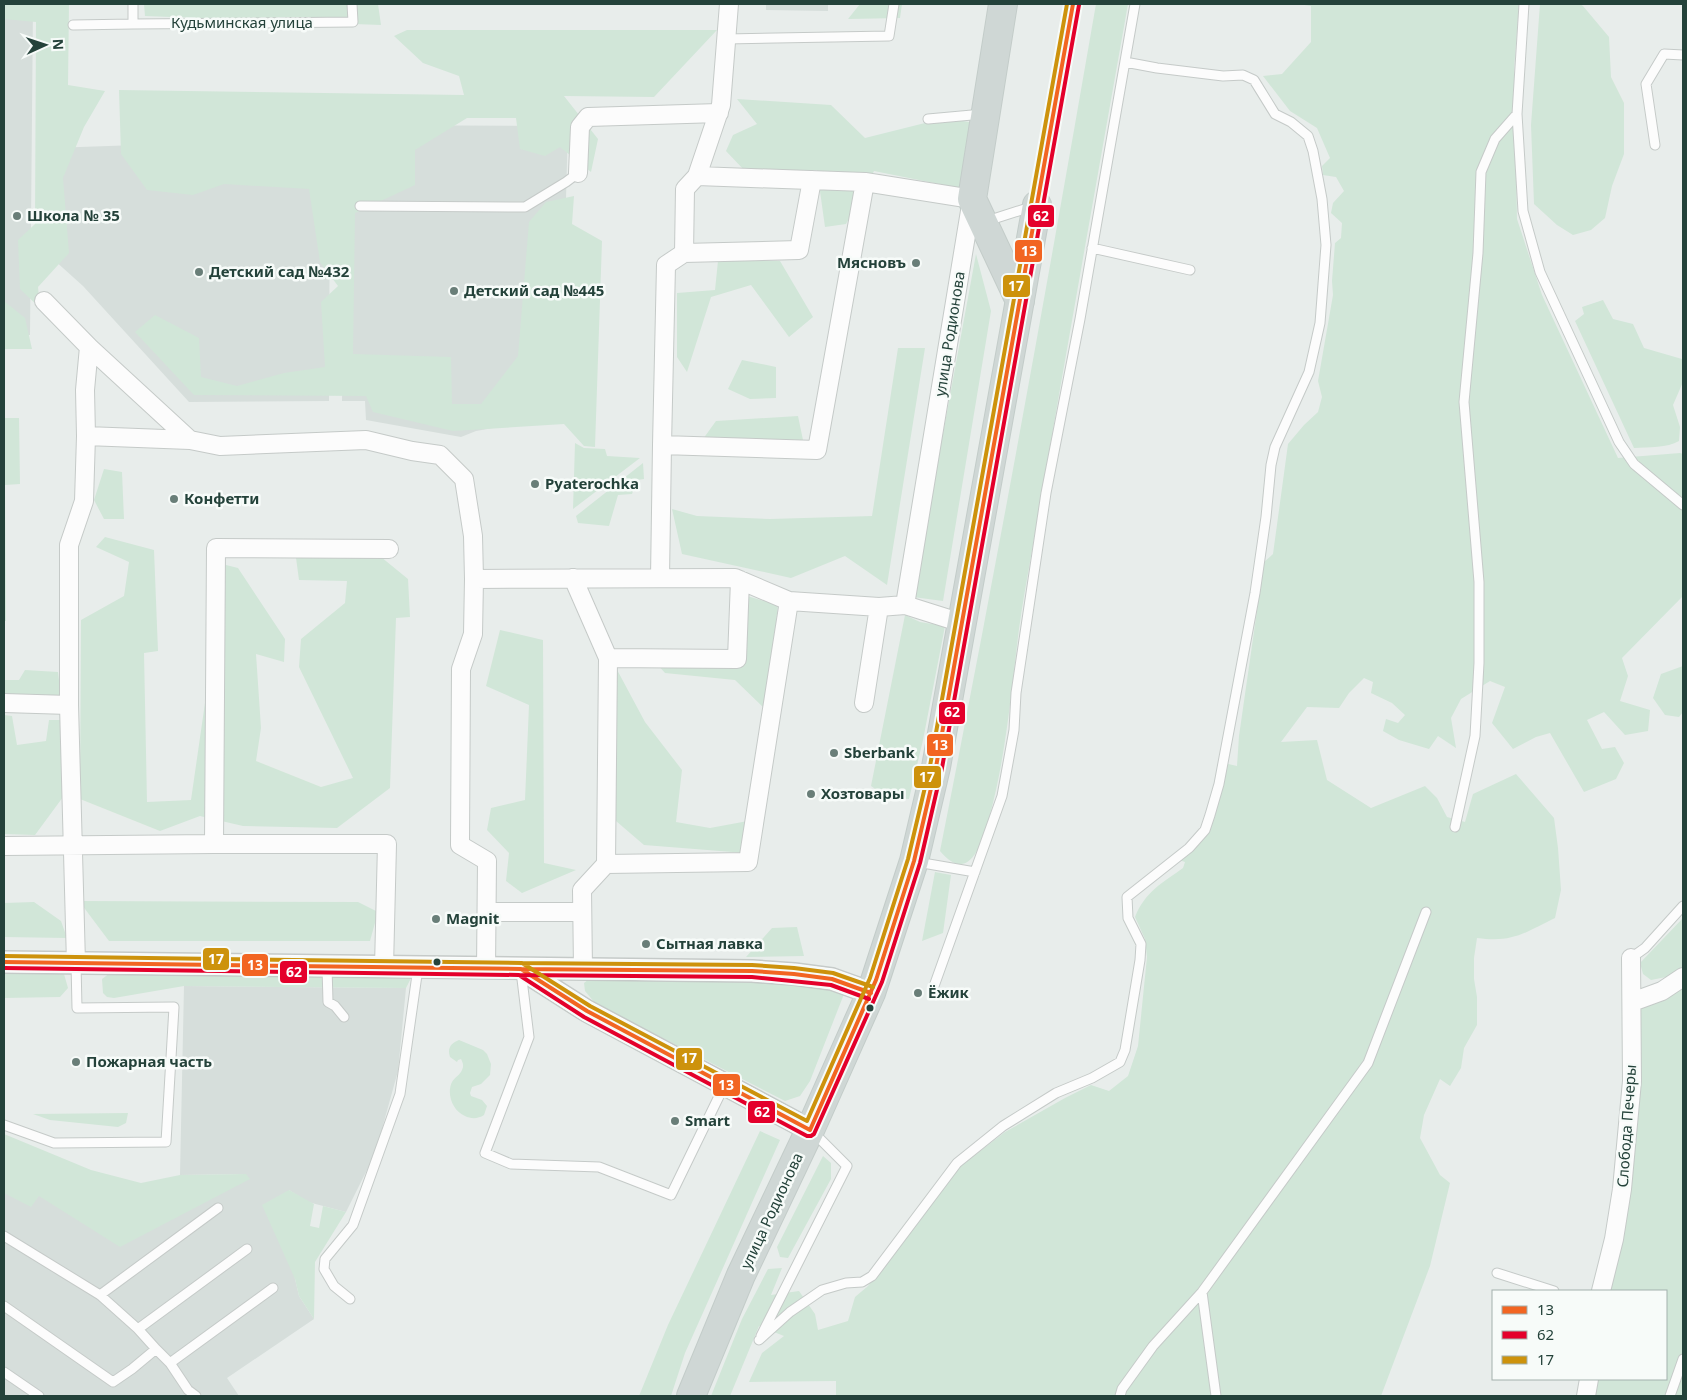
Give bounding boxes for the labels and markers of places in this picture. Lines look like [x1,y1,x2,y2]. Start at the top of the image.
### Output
place label: Школа № 35 [27,205,120,225]
marker: Школа № 35 [11,210,23,222]
place label: Мясновъ [837,252,906,272]
marker: Мясновъ [910,257,922,269]
place label: Детский сад №432 [209,261,350,281]
marker: Детский сад №432 [193,266,205,278]
place label: Детский сад №445 [464,280,604,300]
marker: Детский сад №445 [448,285,460,297]
place label: Pyaterochka [545,473,639,493]
marker: Pyaterochka [529,478,541,490]
place label: Конфетти [184,488,259,508]
marker: Конфетти [168,493,180,505]
place label: Sberbank [844,742,916,762]
marker: Sberbank [828,747,840,759]
place label: Хозтовары [821,783,905,803]
marker: Хозтовары [805,788,817,800]
place label: Magnit [446,908,500,928]
marker: Magnit [430,913,442,925]
place label: Сытная лавка [656,933,763,953]
marker: Сытная лавка [640,938,652,950]
unlabelled marker [432,957,442,967]
place label: Ёжик [928,982,970,1002]
marker: Ёжик [912,987,924,999]
unlabelled marker [865,1003,875,1013]
place label: Пожарная часть [86,1051,212,1071]
marker: Пожарная часть [70,1056,82,1068]
place label: Smart [685,1110,731,1130]
marker: Smart [669,1115,681,1127]

